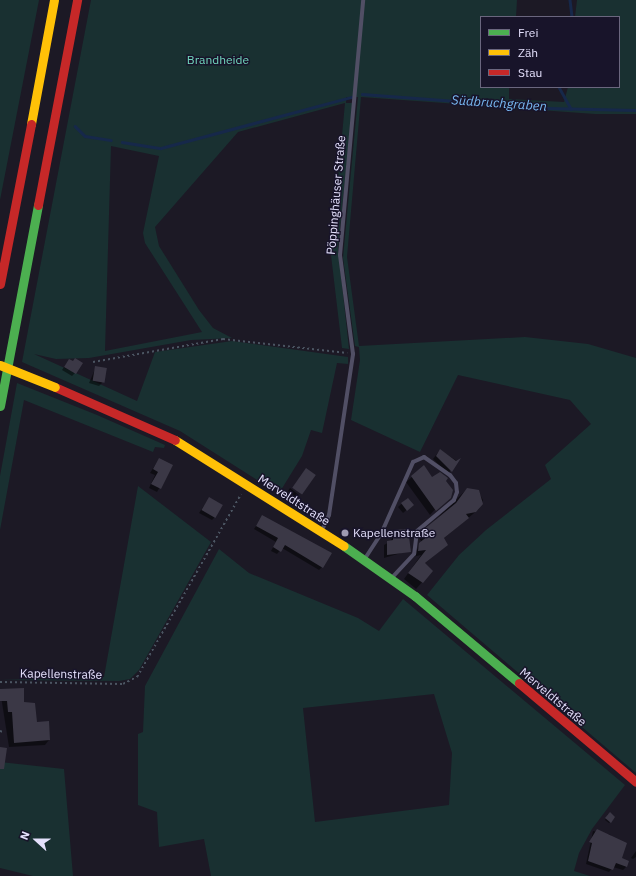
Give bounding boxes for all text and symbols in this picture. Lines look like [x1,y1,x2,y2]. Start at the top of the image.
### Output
legend [480,16,620,88]
text: Frei [518,25,538,40]
text: Zäh [518,45,538,60]
park label: Brandheide [187,53,249,67]
text: Stau [518,65,542,80]
water label: Südbruchgraben [451,93,547,115]
street label: Pöppinghäuser Straße [324,135,348,255]
street label: Merveldtstraße [255,471,333,529]
place label: Kapellenstraße [353,526,435,540]
marker: Kapellenstraße [340,528,350,538]
street label: Merveldtstraße [517,665,589,729]
street label: Kapellenstraße [20,666,102,682]
north arrow [16,820,56,860]
text: N [17,829,33,842]

